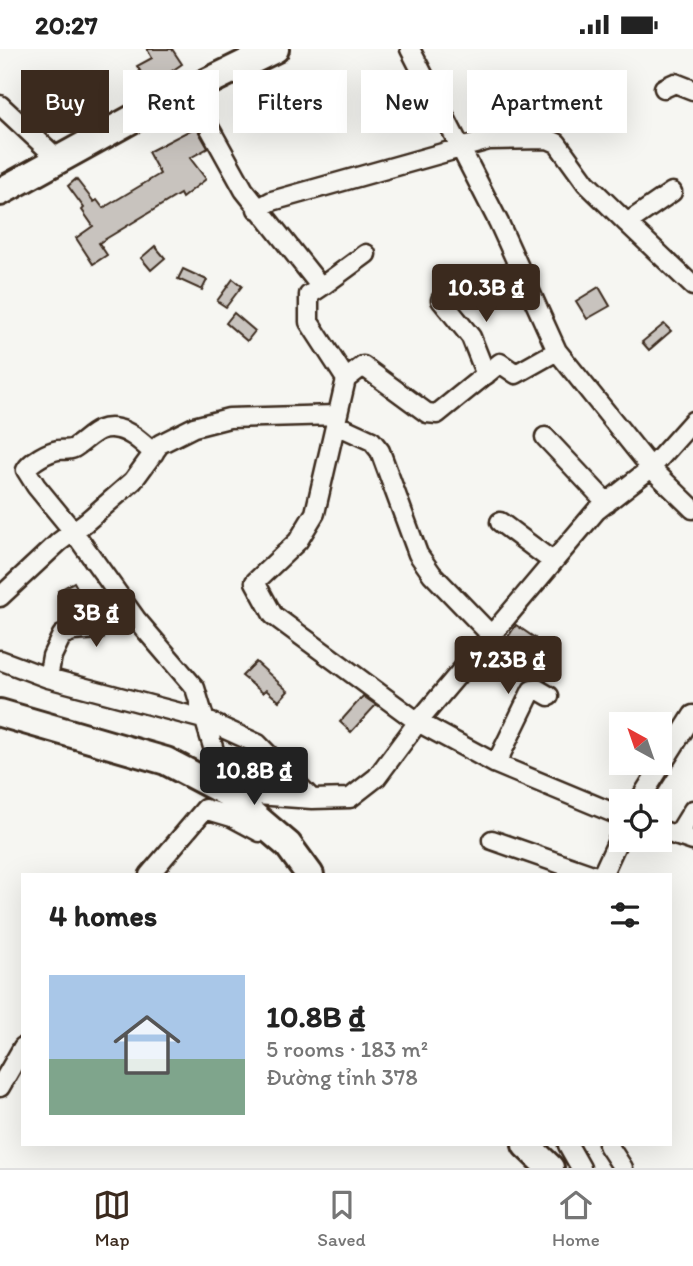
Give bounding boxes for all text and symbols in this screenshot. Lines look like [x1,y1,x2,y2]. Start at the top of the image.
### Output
text: 20:27 [35,9,98,41]
chip: Buy [21,70,109,133]
chip: Rent [123,70,219,133]
chip: Filters [233,70,347,133]
chip: New [361,70,453,133]
chip: Apartment [467,70,627,133]
pin: 10.3B ₫ [421,265,551,324]
text: 10.3B ₫ [448,273,524,301]
pin: 3B ₫ [55,589,137,649]
text: 3B ₫ [73,598,119,626]
pin: 7.23B ₫ [443,637,573,696]
text: 7.23B ₫ [471,645,545,673]
north arrow [609,712,672,775]
map controls [609,712,672,852]
pin: 10.8B ₫ [189,747,319,807]
text: 10.8B ₫ [216,756,292,784]
button: locate [609,789,672,852]
icon: filters [606,896,644,934]
text: 4 homes [49,897,157,934]
text: 10.8B ₫ [266,998,365,1035]
icon: home [105,1003,189,1087]
text: 5 rooms · 183 m² [266,1035,428,1063]
text: Đường tỉnh 378 [266,1063,418,1091]
tab: Map [93,1186,131,1251]
tab: Saved [317,1186,366,1251]
tab: Home [552,1186,600,1251]

